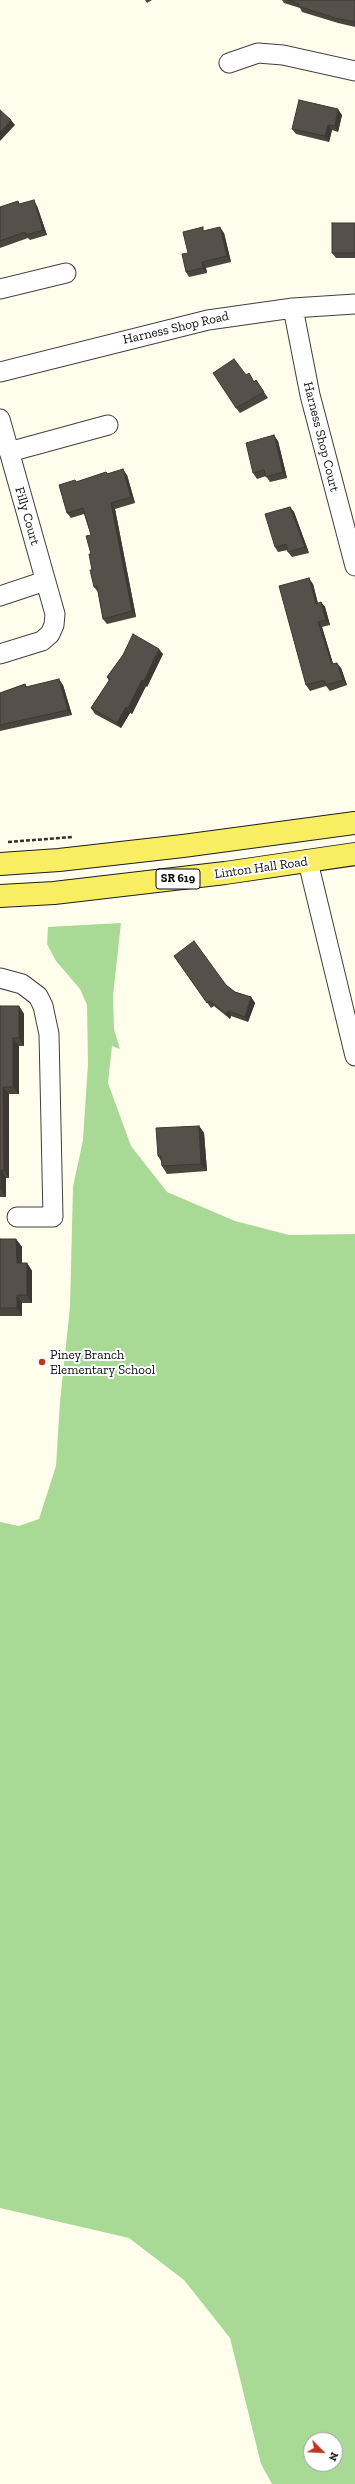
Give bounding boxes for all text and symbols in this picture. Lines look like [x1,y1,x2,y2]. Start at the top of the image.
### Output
street label: Harness Shop Road [122,308,230,348]
street label: Harness Shop Court [300,380,342,494]
street label: Filly Court [11,485,43,547]
street label: Linton Hall Road [213,854,309,882]
road number: SR 619 [156,869,200,889]
place label: Piney Branch Elementary School [50,1347,155,1378]
marker: Piney Branch Elementary School [37,1357,47,1367]
north arrow [303,2432,343,2472]
text: N [326,2450,341,2463]

